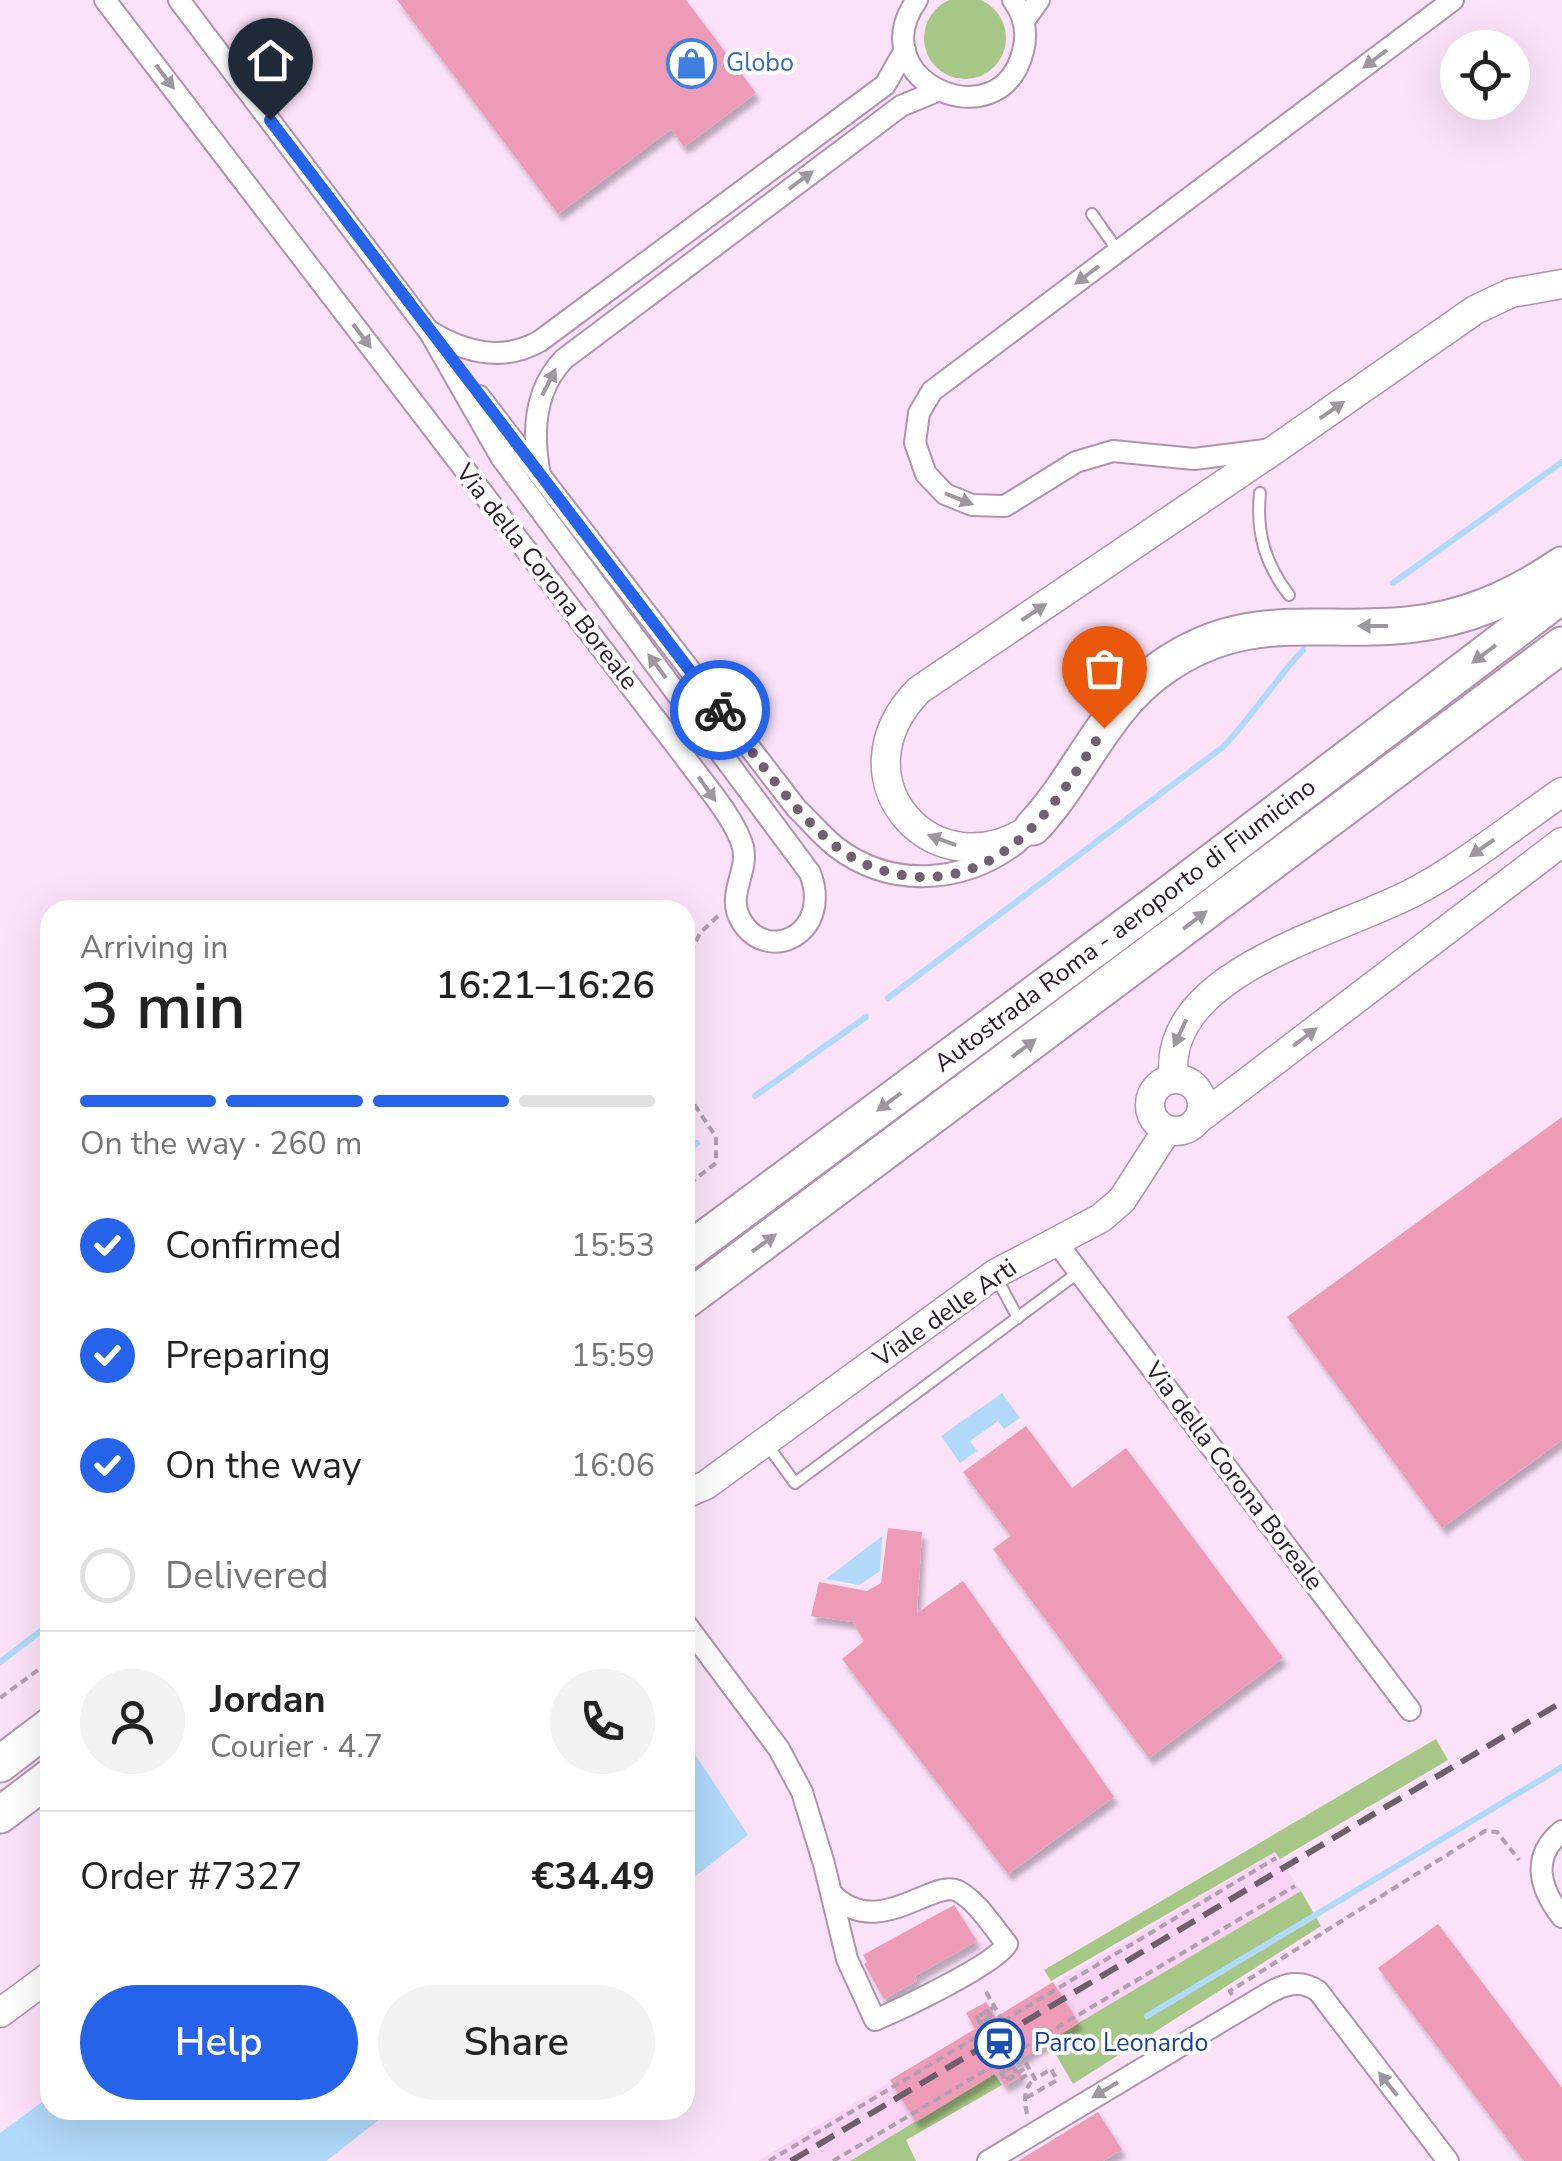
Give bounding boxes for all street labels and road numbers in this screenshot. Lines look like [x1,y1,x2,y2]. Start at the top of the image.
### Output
street label: Via della Corona Boreale [447,456,646,697]
street label: Autostrada Roma - aeroporto di Fiumicino [927,770,1323,1080]
street label: Viale delle Arti [866,1251,1024,1376]
street label: Via della Corona Boreale [1136,1354,1331,1597]

